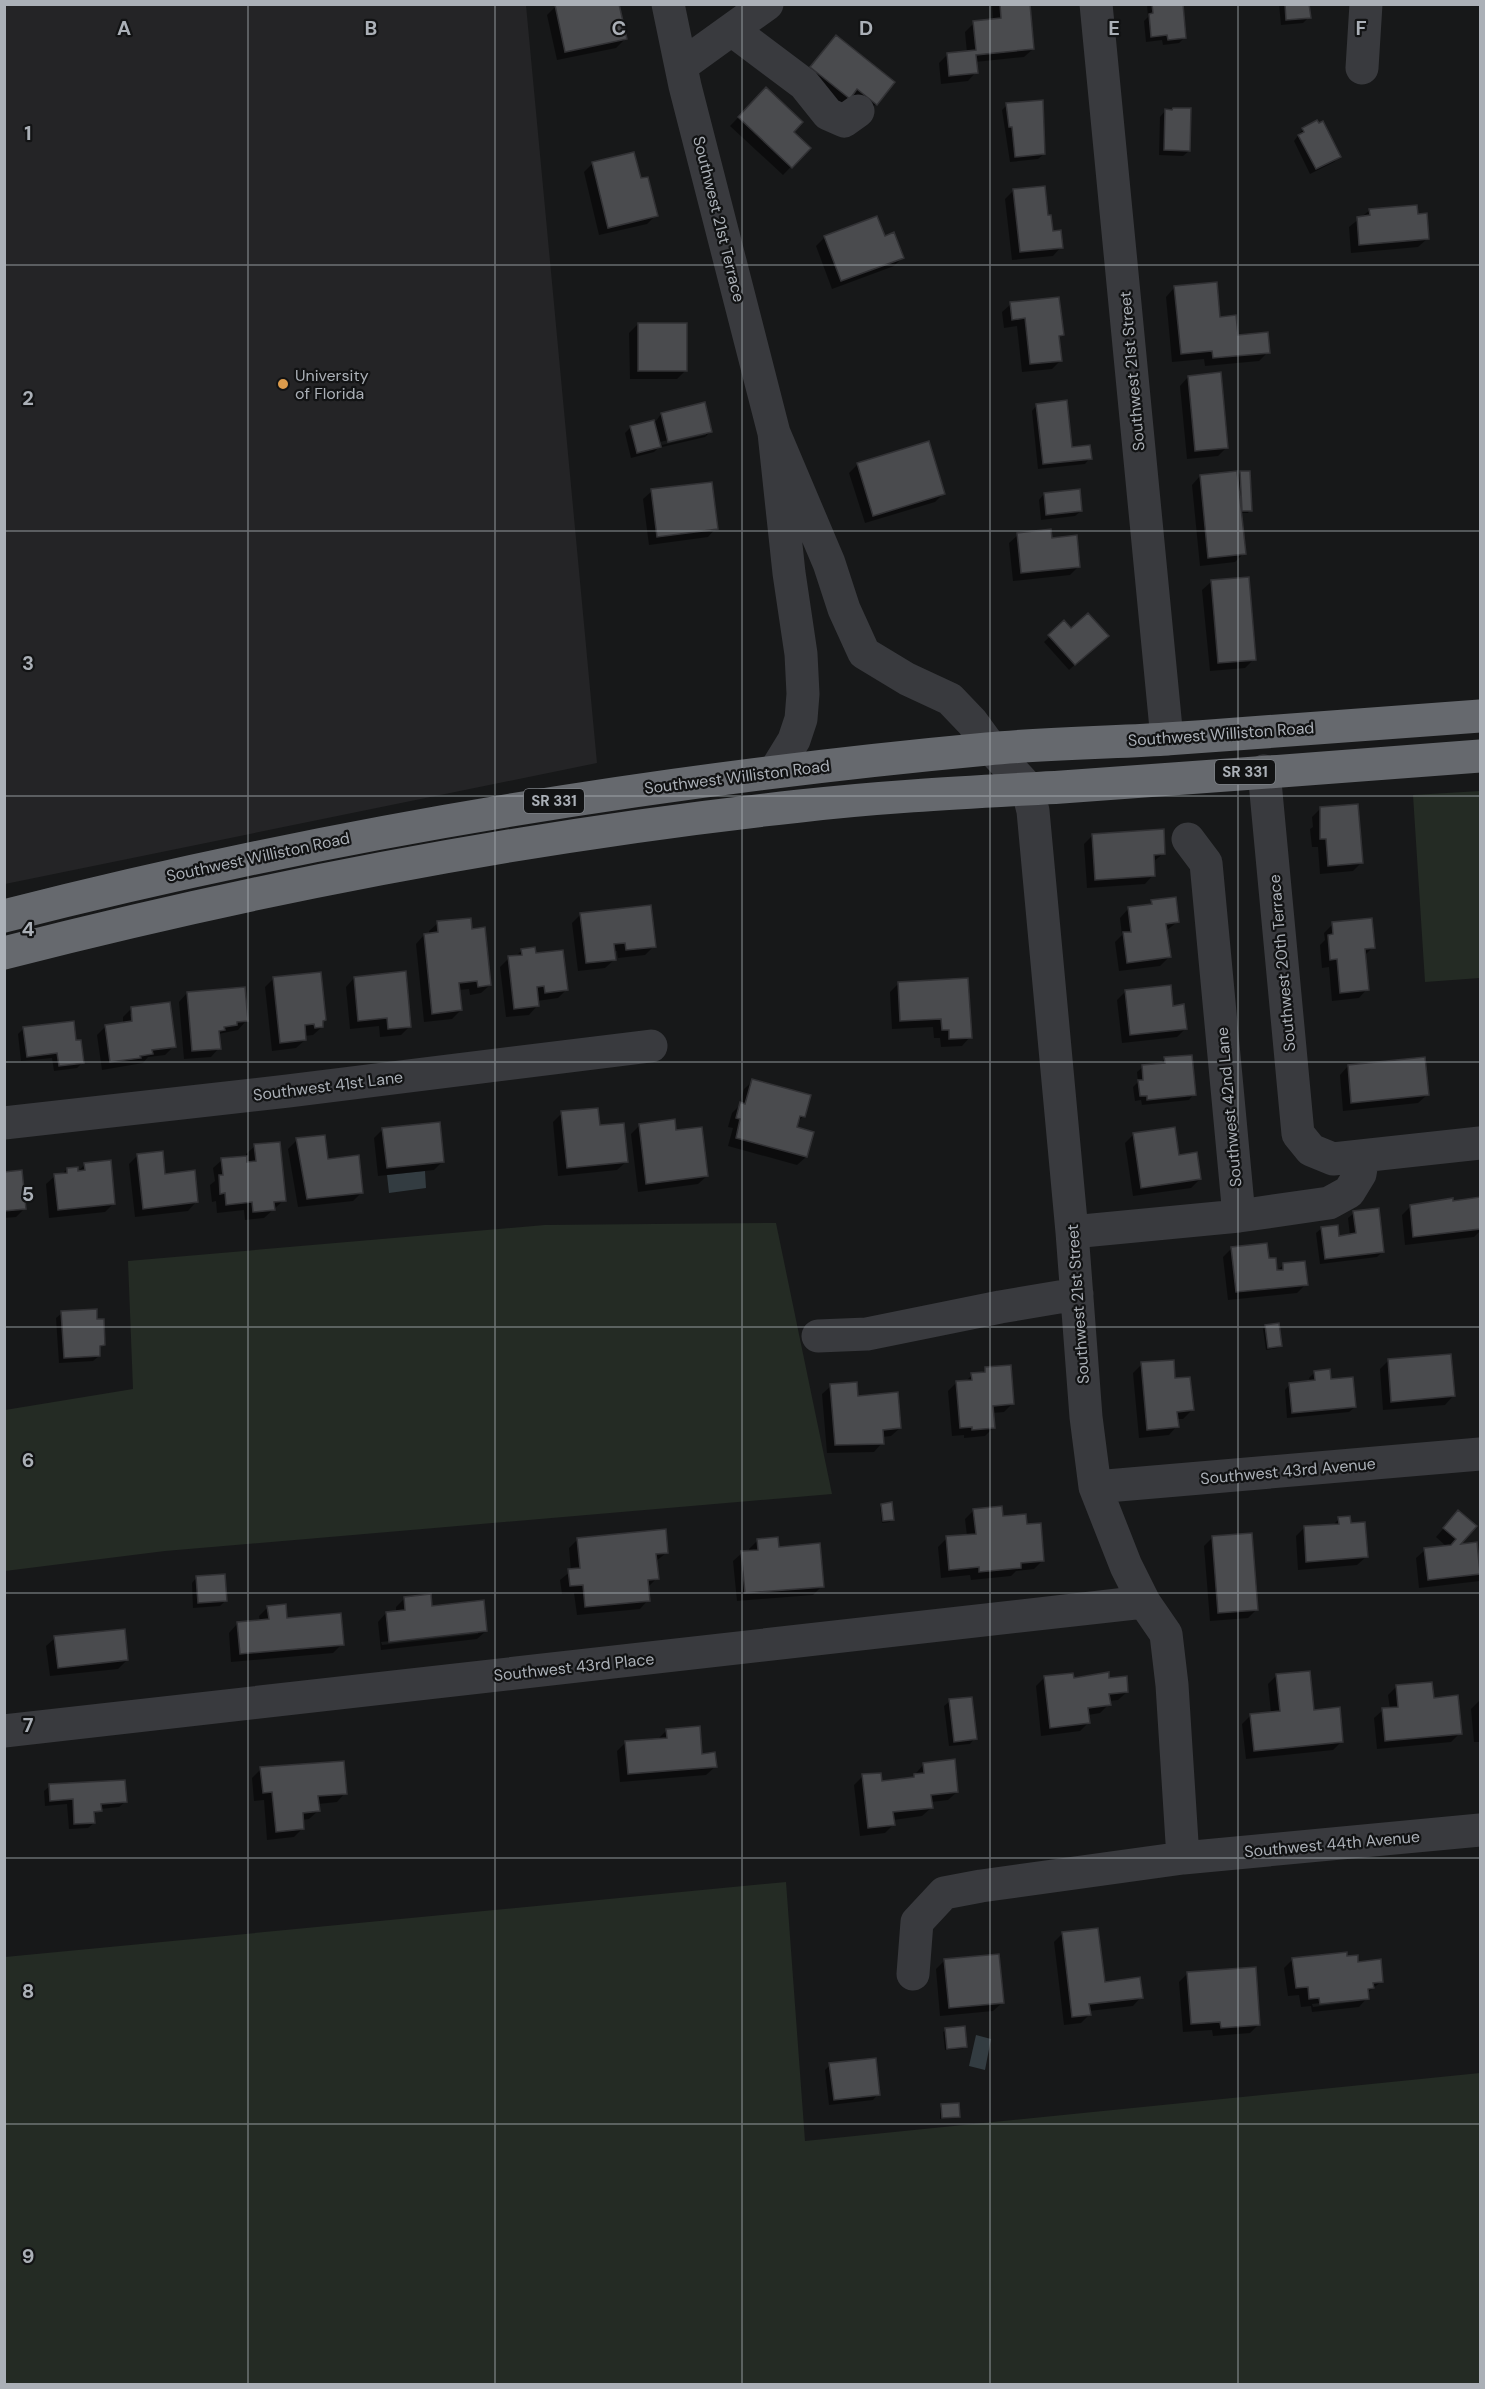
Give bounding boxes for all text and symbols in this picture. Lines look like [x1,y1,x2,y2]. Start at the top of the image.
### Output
text: A [117,15,131,41]
text: B [365,15,377,41]
text: C [612,15,626,41]
text: D [859,15,873,41]
text: E [1108,15,1120,41]
text: F [1355,15,1367,41]
text: 1 [24,120,32,146]
street label: Southwest 21st Terrace [688,134,750,304]
street label: Southwest 21st Street [1115,290,1149,452]
place label: University of Florida [295,365,369,404]
marker: University of Florida [276,377,290,391]
text: 2 [22,385,34,411]
text: 3 [22,650,34,676]
street label: Southwest Williston Road [1127,717,1315,751]
street label: Southwest Williston Road [643,755,831,799]
road number: SR 331 [1215,760,1275,784]
road number: SR 331 [524,789,584,813]
street label: Southwest Williston Road [164,827,352,887]
street label: Southwest 20th Terrace [1264,874,1300,1052]
text: 4 [22,916,35,942]
street label: Southwest 42nd Lane [1212,1026,1246,1188]
street label: Southwest 41st Lane [252,1066,404,1106]
text: 5 [22,1181,34,1207]
street label: Southwest 21st Street [1062,1223,1094,1385]
text: 6 [22,1447,34,1473]
street label: Southwest 43rd Avenue [1199,1453,1377,1489]
street label: Southwest 43rd Place [493,1648,655,1686]
text: 7 [23,1712,34,1738]
street label: Southwest 44th Avenue [1243,1826,1421,1862]
text: 8 [22,1978,34,2004]
text: 9 [22,2243,34,2269]

